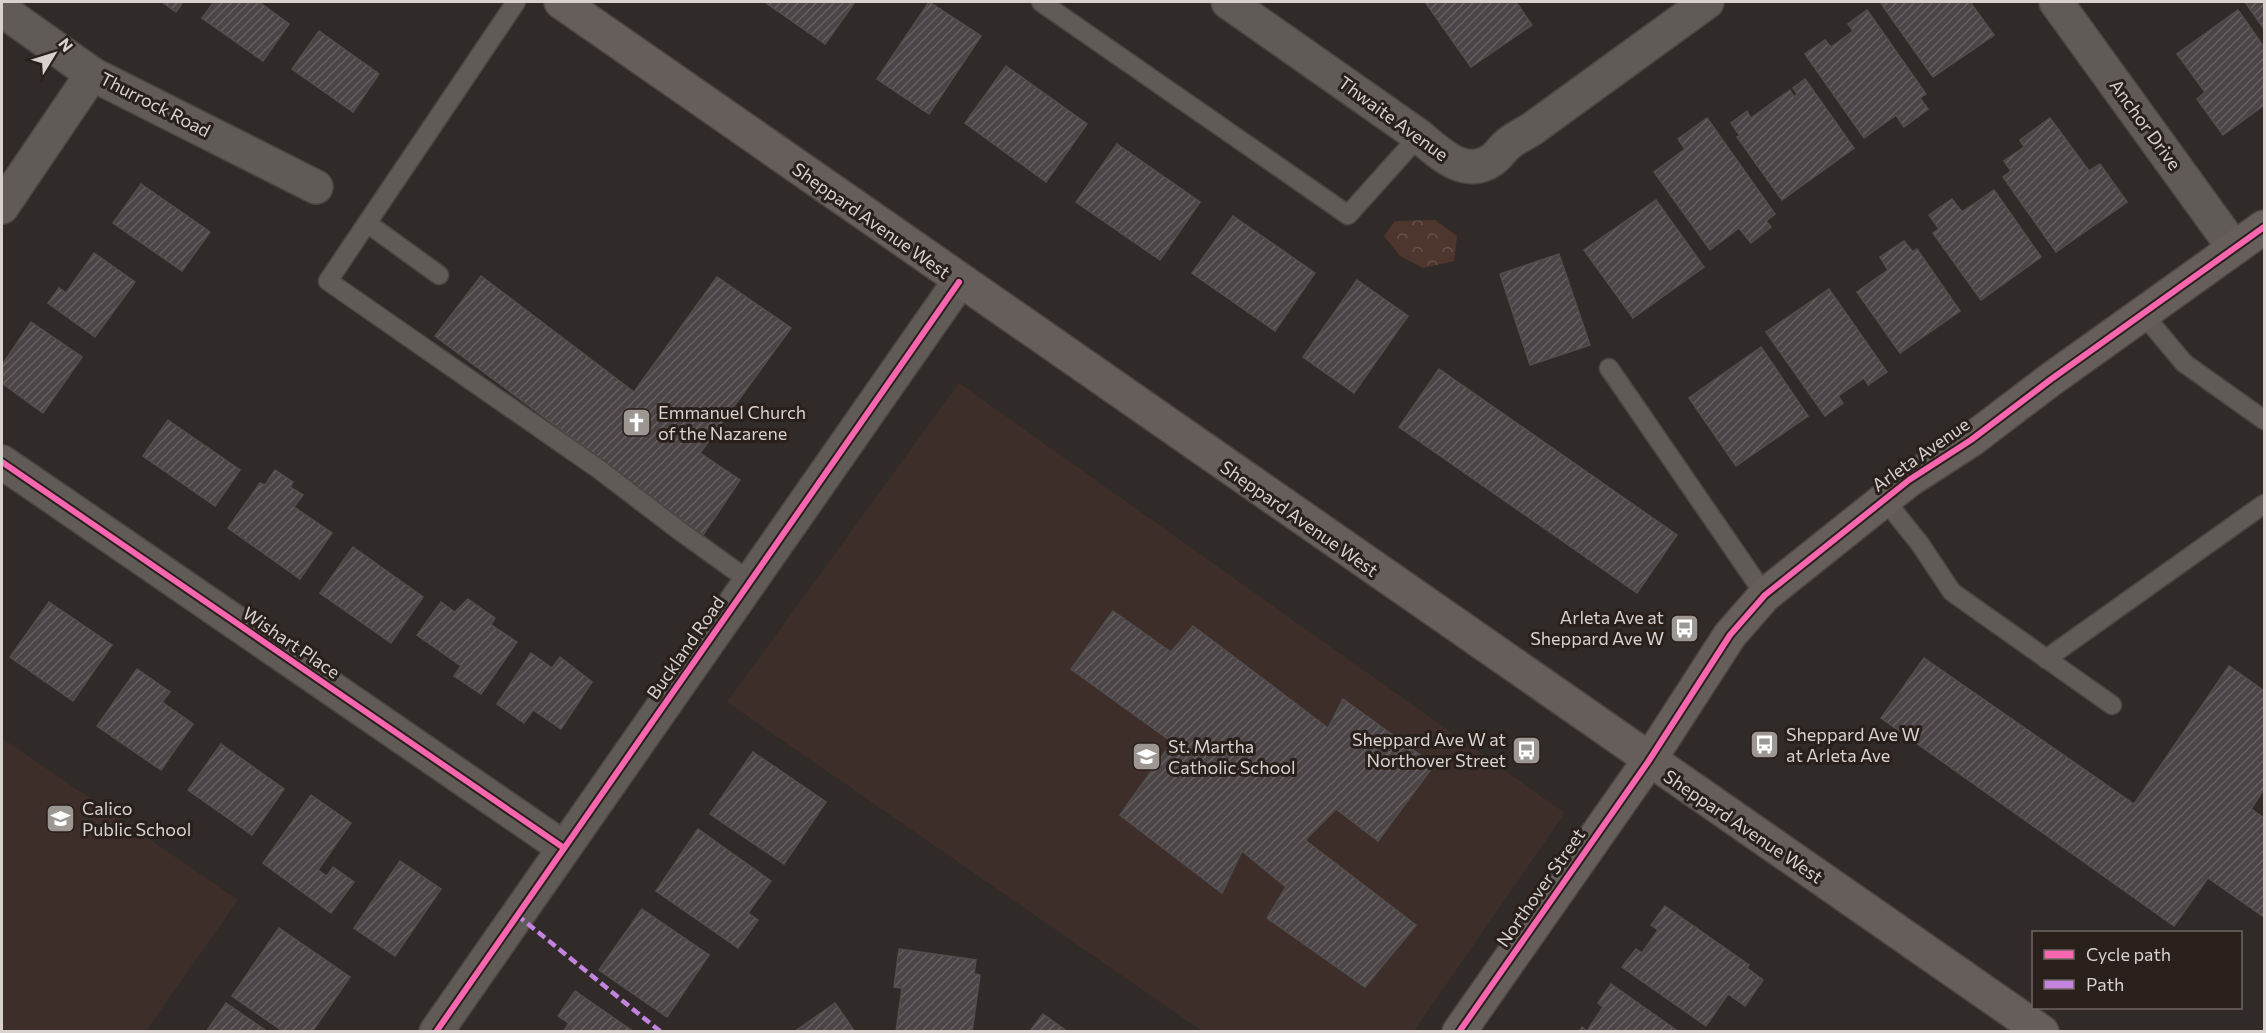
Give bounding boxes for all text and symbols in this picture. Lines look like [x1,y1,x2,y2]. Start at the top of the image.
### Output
north arrow [24,24,84,84]
text: N [55,34,77,55]
street label: Thurrock Road [97,67,214,141]
street label: Thwaite Avenue [1334,71,1453,165]
street label: Anchor Drive [2106,75,2186,174]
street label: Sheppard Avenue West [789,157,955,283]
place label: Emmanuel Church of the Nazarene [658,401,806,444]
church icon: Emmanuel Church of the Nazarene [621,407,653,439]
street label: Arleta Avenue [1868,413,1973,496]
street label: Sheppard Avenue West [1217,455,1383,581]
street label: Buckland Road [642,592,729,703]
street label: Wishart Place [239,602,344,683]
place label: Arleta Ave at Sheppard Ave W [1530,606,1664,649]
bus stop icon: Arleta Ave at Sheppard Ave W [1669,612,1701,644]
place label: Sheppard Ave W at Arleta Ave [1786,723,1920,766]
place label: Sheppard Ave W at Northover Street [1352,728,1506,771]
bus stop icon: Sheppard Ave W at Arleta Ave [1749,729,1781,761]
bus stop icon: Sheppard Ave W at Northover Street [1511,734,1543,766]
place label: St. Martha Catholic School [1168,735,1296,778]
school or university icon: St. Martha Catholic School [1131,741,1163,773]
street label: Sheppard Avenue West [1660,765,1827,888]
place label: Calico Public School [82,797,191,840]
school or university icon: Calico Public School [45,803,77,835]
street label: Northover Street [1491,824,1589,951]
legend [2032,931,2242,1009]
text: Cycle path [2086,943,2171,965]
text: Path [2086,973,2124,995]

